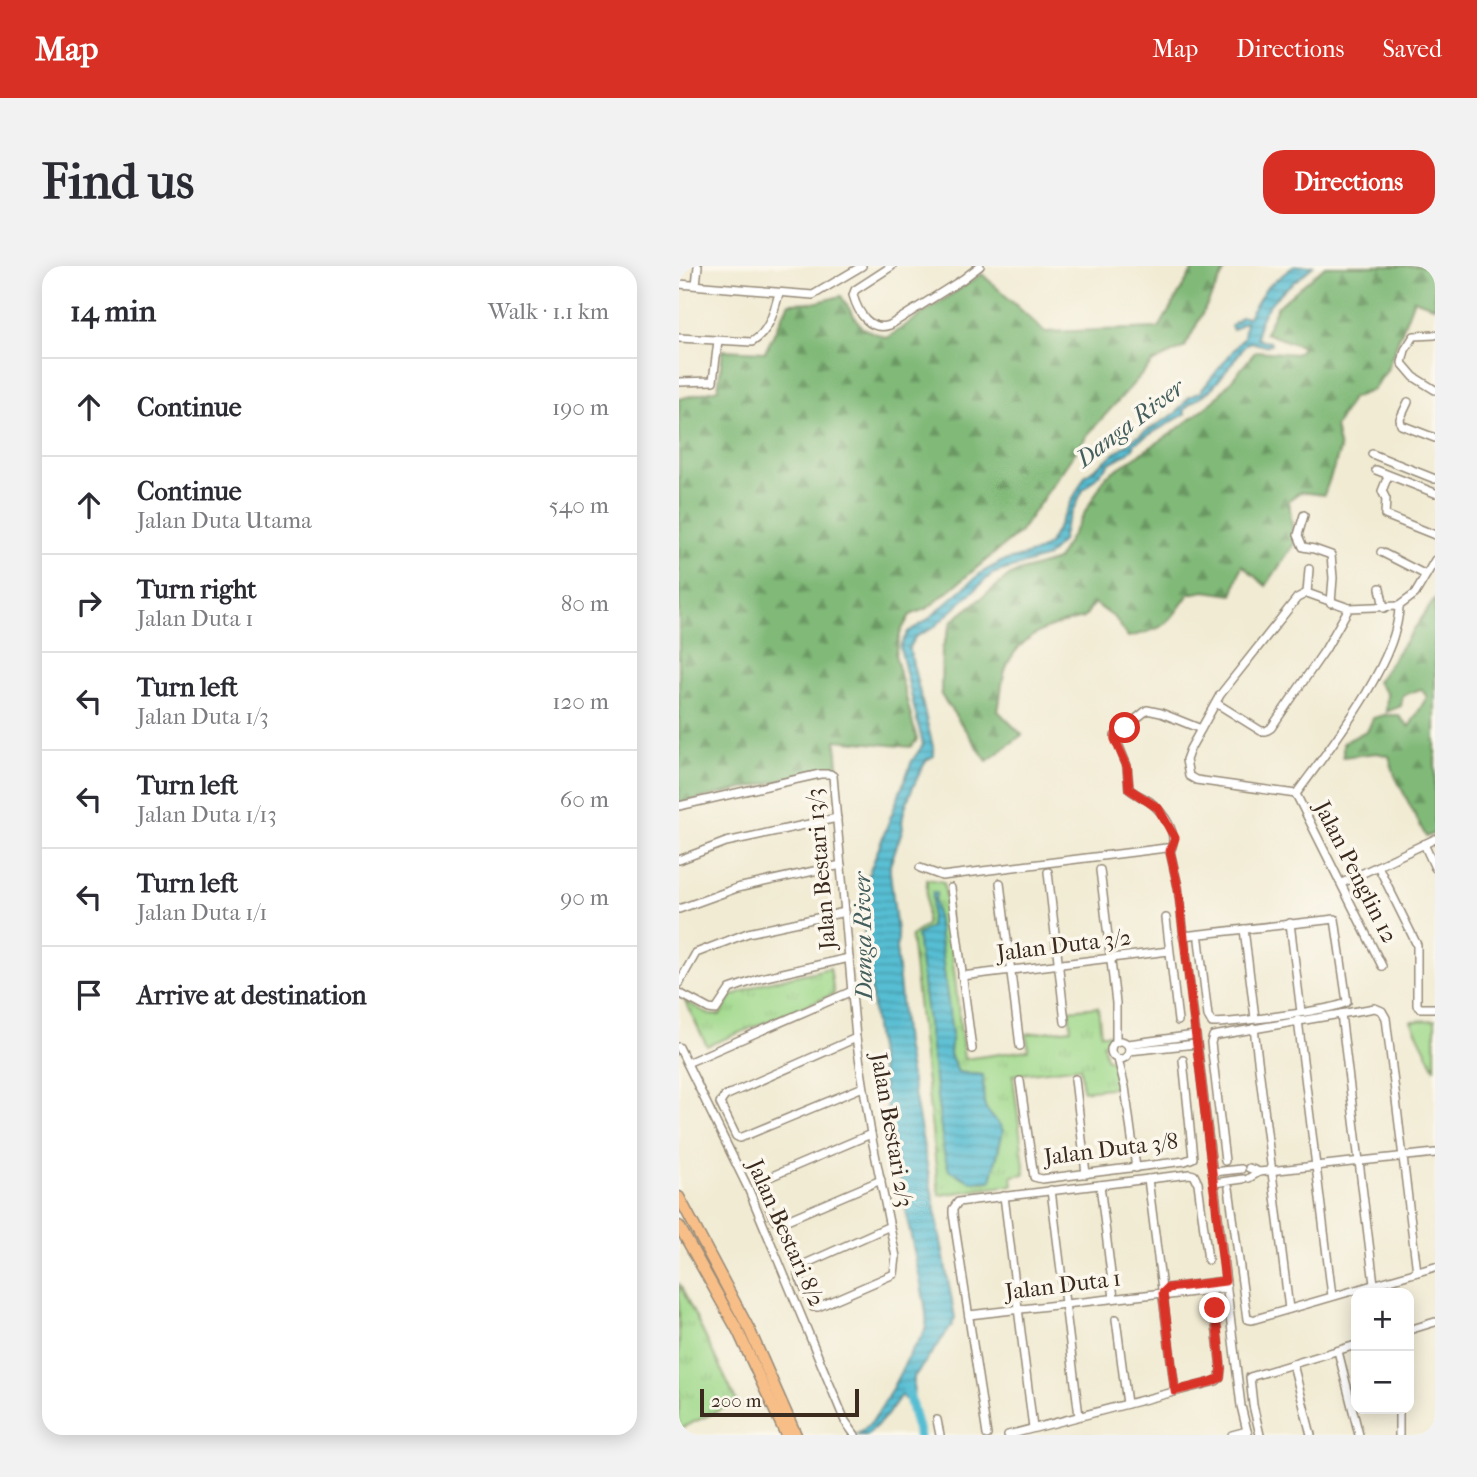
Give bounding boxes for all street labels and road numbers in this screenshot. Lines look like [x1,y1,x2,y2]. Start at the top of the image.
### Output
street label: Jalan Bestari 13/3 [800,787,842,953]
street label: Jalan Penglin 12 [1308,795,1404,948]
street label: Jalan Duta 3/2 [993,923,1133,967]
street label: Jalan Bestari 2/3 [865,1049,919,1209]
street label: Jalan Duta 3/8 [1040,1127,1180,1171]
street label: Jalan Bestari 8/2 [741,1153,831,1311]
street label: Jalan Duta 1 [1002,1264,1122,1306]

